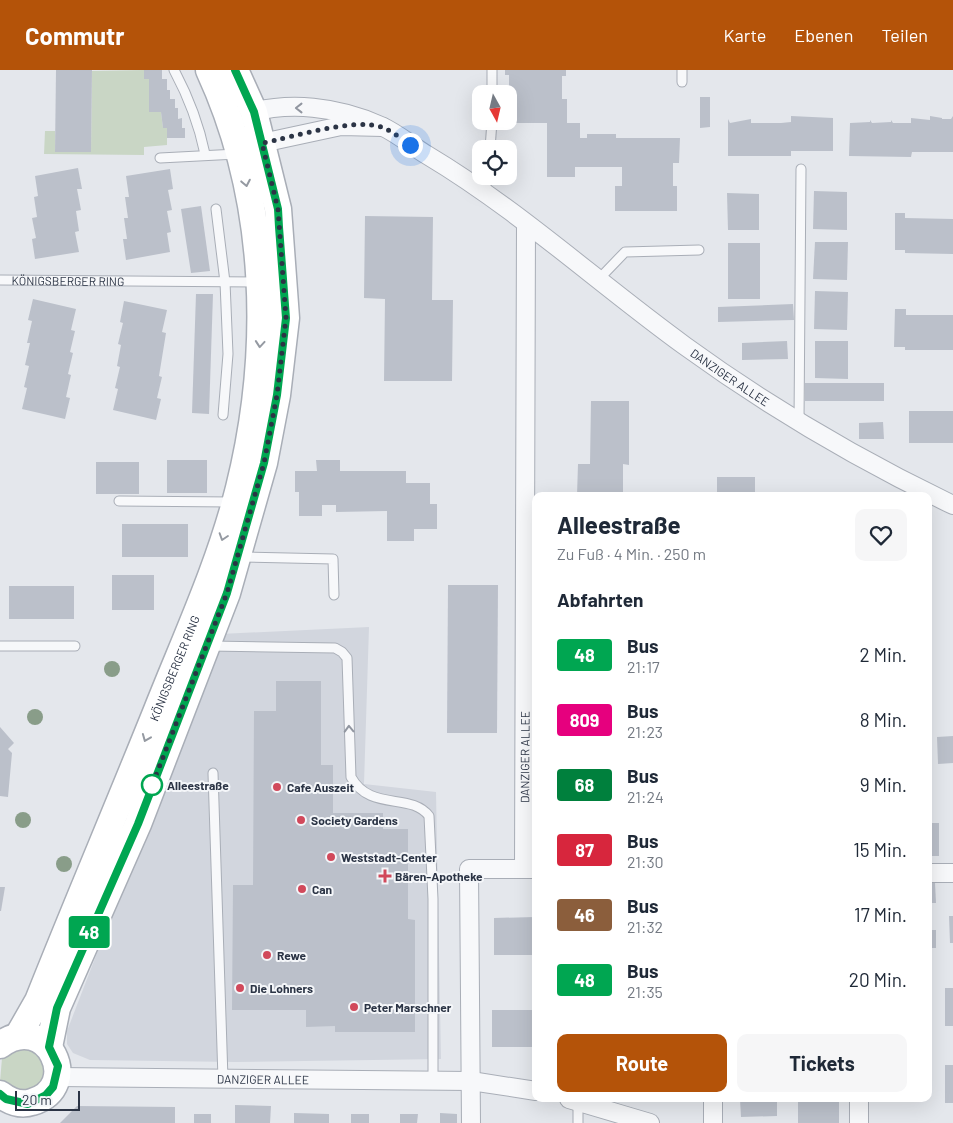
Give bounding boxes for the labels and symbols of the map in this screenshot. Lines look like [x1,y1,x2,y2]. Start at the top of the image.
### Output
north arrow [472,85,518,130]
one-way arrow [295,103,302,113]
your location [398,133,423,158]
one-way arrow [240,178,250,187]
street label: KÖNIGSBERGER RING [12,273,124,288]
one-way arrow [254,340,265,348]
street label: DANZIGER ALLEE [688,345,772,409]
one-way arrow [218,533,228,541]
street label: KÖNIGSBERGER RING [146,613,202,723]
street label: DANZIGER ALLEE [517,711,531,803]
one-way arrow [344,724,355,732]
one-way arrow [142,733,152,742]
marker: Alleestraße [141,774,163,796]
place label: Alleestraße [167,778,229,792]
place label: Cafe Auszeit [287,780,354,794]
marker: Cafe Auszeit [271,781,283,793]
place label: Society Gardens [311,813,398,827]
marker: Society Gardens [295,814,307,826]
place label: Weststadt-Center [341,850,437,864]
marker: Weststadt-Center [325,851,337,863]
place label: Bären-Apotheke [395,869,483,883]
marker: Bären-Apotheke [379,870,391,882]
place label: Can [312,882,332,896]
marker: Can [296,883,308,895]
line badge: 48 [66,916,112,948]
place label: Rewe [277,948,307,962]
marker: Rewe [261,949,273,961]
place label: Die Lohners [250,981,313,995]
marker: Die Lohners [234,982,246,994]
place label: Peter Marschner [364,1000,452,1014]
marker: Peter Marschner [348,1001,360,1013]
street label: DANZIGER ALLEE [217,1072,309,1086]
scale bar [15,1088,80,1111]

